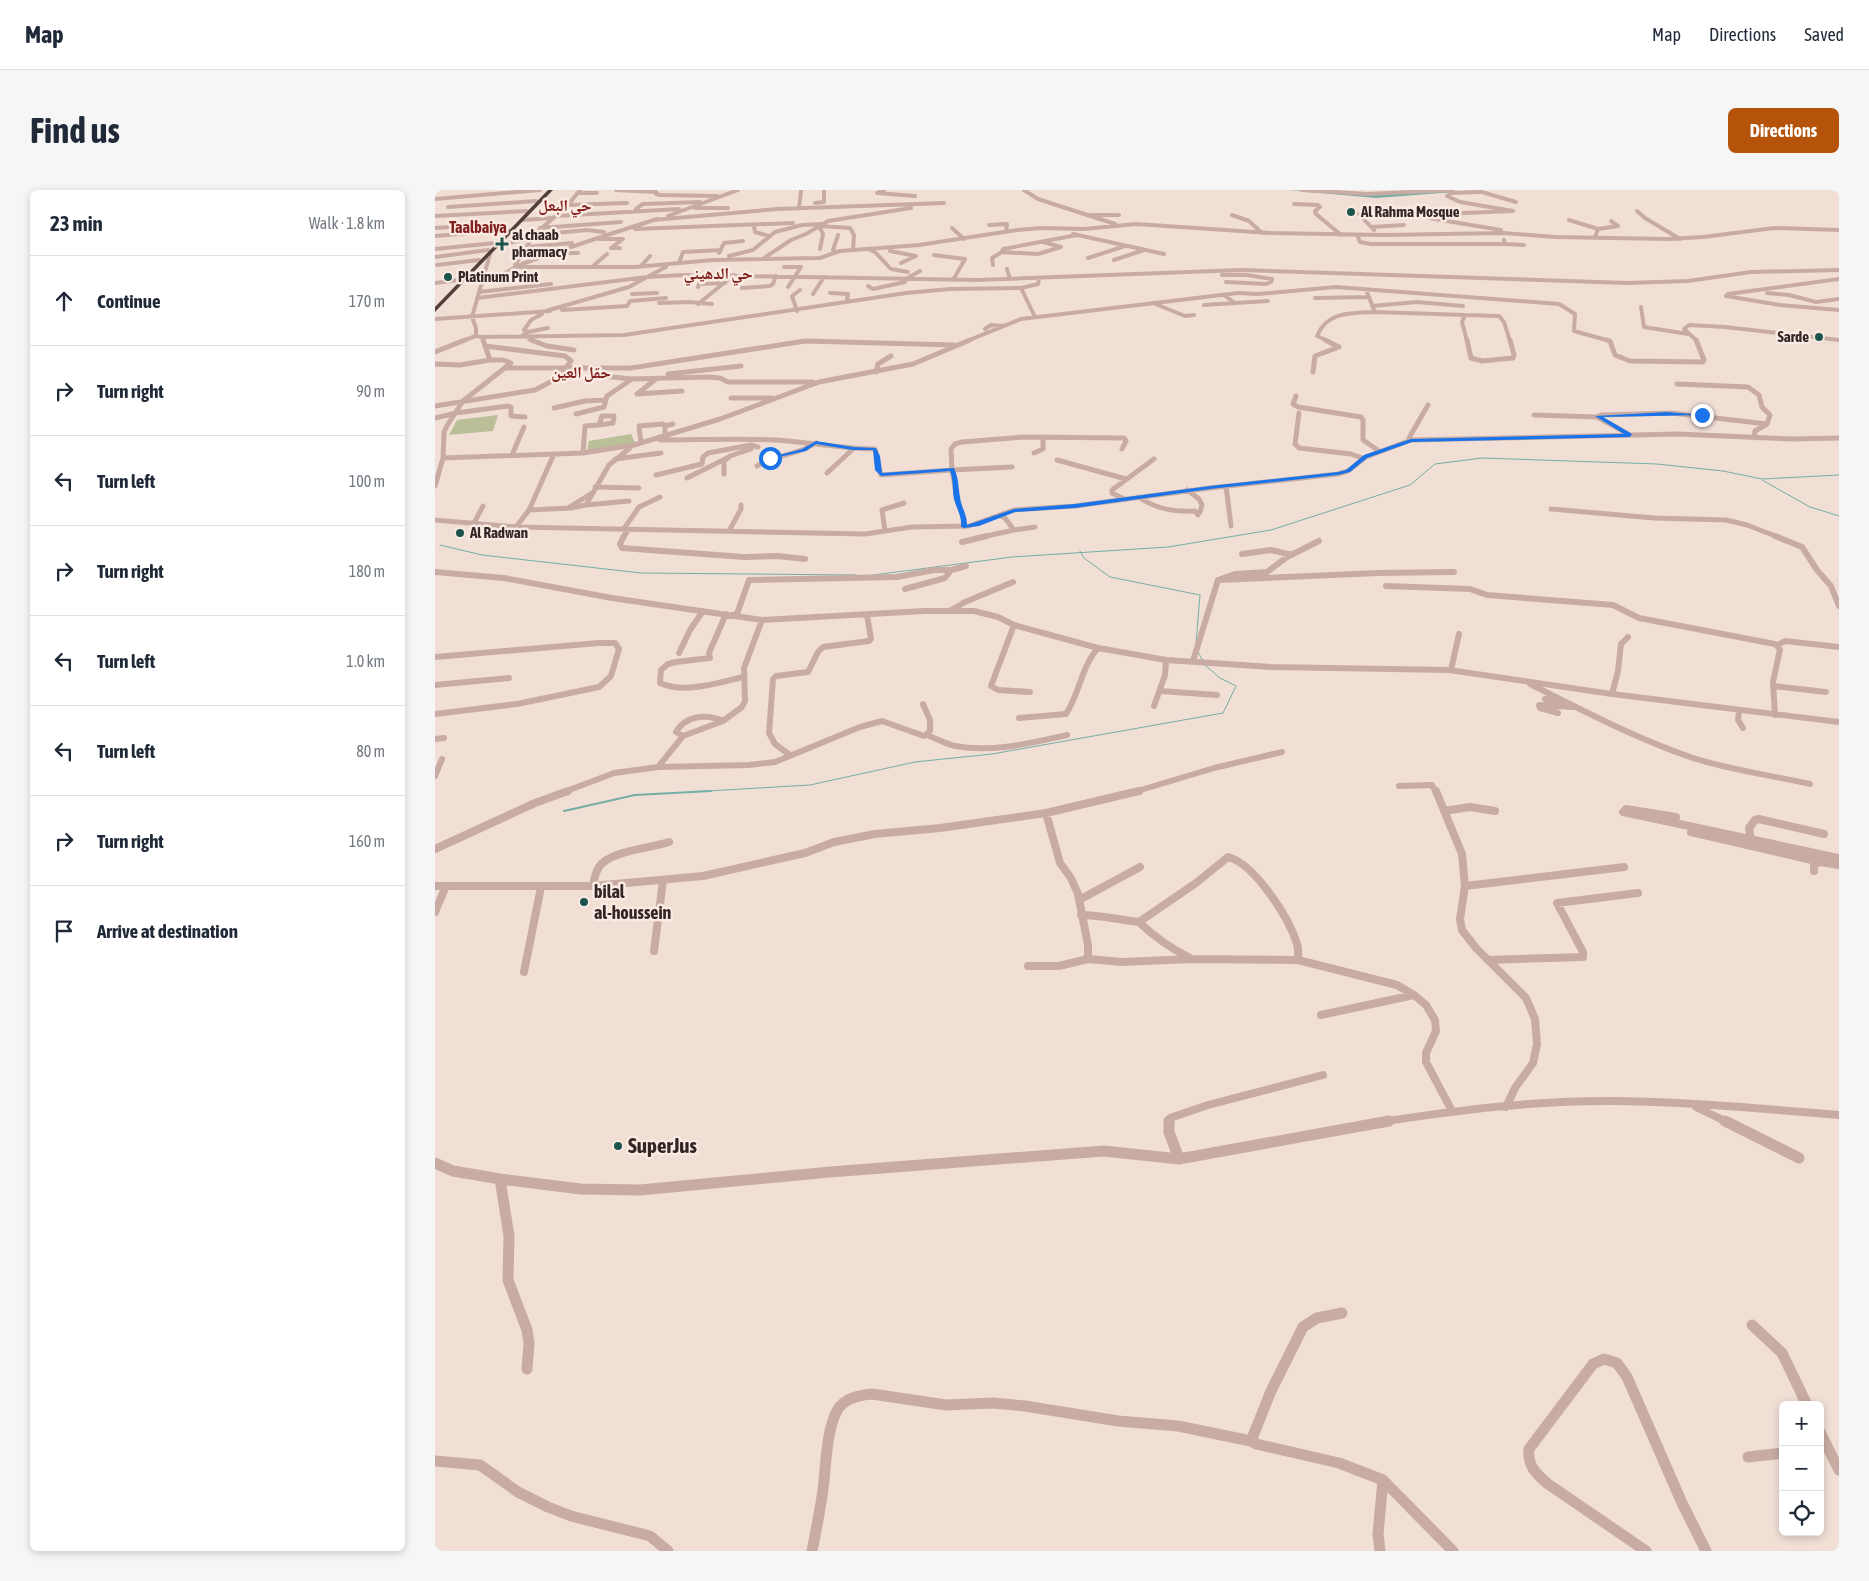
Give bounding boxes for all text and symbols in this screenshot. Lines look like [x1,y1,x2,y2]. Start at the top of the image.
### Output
text: Map [25,21,64,48]
text: Map [1652,24,1681,45]
text: Directions [1709,24,1776,45]
text: Saved [1804,24,1844,45]
button: Directions [1728,108,1839,153]
text: Find us [30,110,120,150]
district label: حي البعل [538,196,592,218]
place label: Al Rahma Mosque [1360,203,1460,220]
marker: Al Rahma Mosque [1345,206,1357,218]
text: 23 min [50,211,103,235]
text: Walk · 1.8 km [309,214,385,232]
district label: Taalbaiya [449,218,507,236]
place label: al chaab pharmacy [512,226,568,260]
marker: al chaab pharmacy [496,238,508,250]
district label: حي الدهيني [683,264,753,286]
place label: Platinum Print [458,268,539,285]
marker: Platinum Print [442,271,454,283]
icon: ahead [50,287,78,315]
text: Continue [97,290,161,312]
text: 170 m [349,292,385,310]
place label: Sarde [1777,328,1809,345]
marker: Sarde [1813,331,1825,343]
district label: حقل العين [551,363,611,382]
icon: right [50,377,78,405]
text: Turn right [97,380,164,402]
text: 90 m [356,382,385,400]
route end [1691,404,1714,427]
route start [759,447,782,470]
icon: left [50,467,78,495]
text: Turn left [97,470,155,492]
text: 100 m [349,472,385,490]
place label: Al Radwan [469,524,528,541]
marker: Al Radwan [454,527,466,539]
icon: right [50,557,78,585]
text: Turn right [97,560,164,582]
text: 180 m [349,562,385,580]
icon: left [50,647,78,675]
text: Turn left [97,650,155,672]
text: 1.0 km [346,652,385,670]
icon: left [50,737,78,765]
text: Turn left [97,740,155,762]
text: 80 m [356,742,385,760]
icon: right [50,827,78,855]
text: Turn right [97,830,164,852]
text: 160 m [349,832,385,850]
place label: bilal al-houssein [594,881,672,923]
marker: bilal al-houssein [578,896,590,908]
icon: arrive [50,917,78,945]
text: Arrive at destination [97,920,238,942]
place label: SuperJus [628,1133,698,1157]
marker: SuperJus [612,1140,624,1152]
map controls [1779,1401,1824,1536]
button: + [1779,1401,1824,1446]
button: − [1779,1446,1824,1491]
button: locate [1779,1491,1824,1536]

